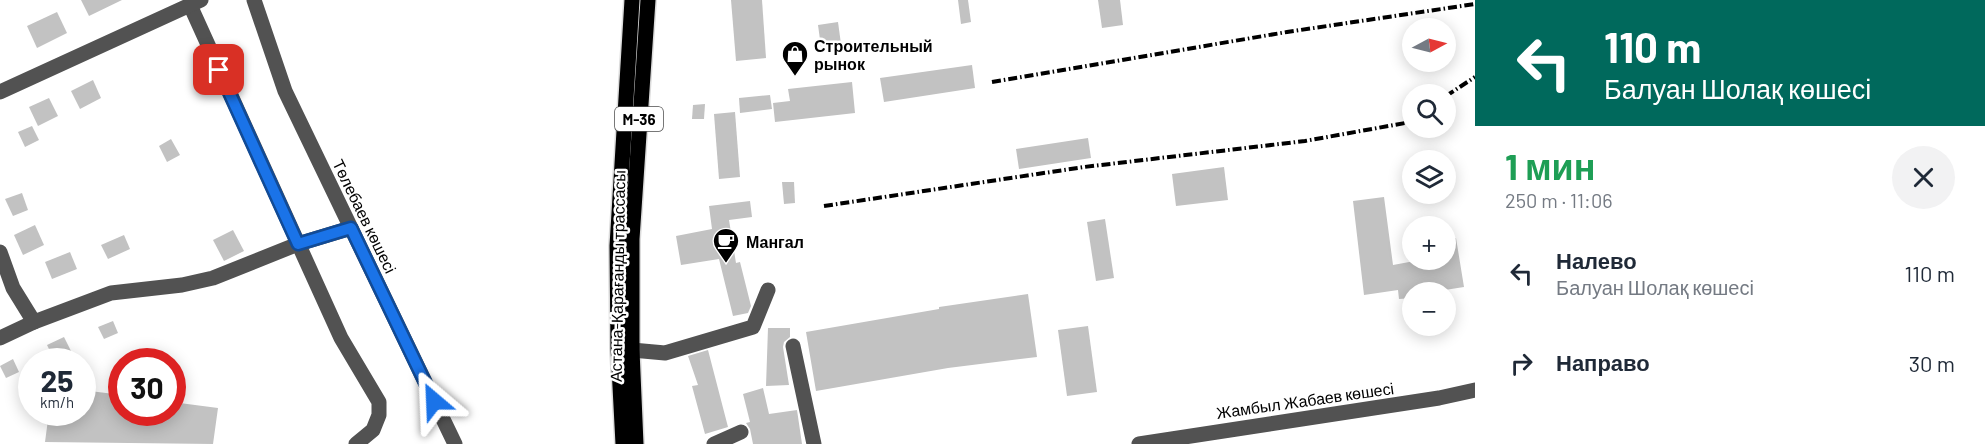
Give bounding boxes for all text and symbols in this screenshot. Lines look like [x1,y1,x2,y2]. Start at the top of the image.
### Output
north arrow [1402,18,1456,72]
map controls [1402,18,1456,336]
text: 110 m [1604,21,1701,71]
icon: left [1505,24,1583,102]
place label: Строительный рынок [814,36,933,73]
shop icon: Строительный рынок [780,39,810,77]
pin [193,44,244,95]
icon: arrive [202,53,235,86]
text: Балуан Шолақ көшесі [1604,72,1871,104]
button: search [1402,84,1456,138]
road number: M-36 [615,107,663,131]
text: 1 мин [1505,144,1595,187]
button: close [1892,146,1955,209]
button: layers [1402,150,1456,204]
street label: Төлебаев көшесі [329,156,401,276]
street label: Астана-Қарағанды трассасы [606,170,628,382]
text: 250 m · 11:06 [1505,188,1612,212]
button: + [1402,216,1456,270]
cafe icon: Мангал [711,226,741,264]
place label: Мангал [746,232,804,251]
text: Налево [1556,247,1637,273]
icon: left [1505,257,1538,290]
text: 110 m [1905,260,1955,286]
text: Балуан Шолақ көшесі [1556,275,1754,299]
button: − [1402,282,1456,336]
icon: right [1505,347,1538,380]
speed limit sign: 30 [108,348,186,426]
text: Направо [1556,349,1650,375]
text: 30 m [1909,350,1955,376]
text: 25 [41,362,73,398]
position arrow [402,369,466,433]
street label: Жамбыл Жабаев көшесі [1215,378,1395,422]
text: km/h [40,393,74,411]

